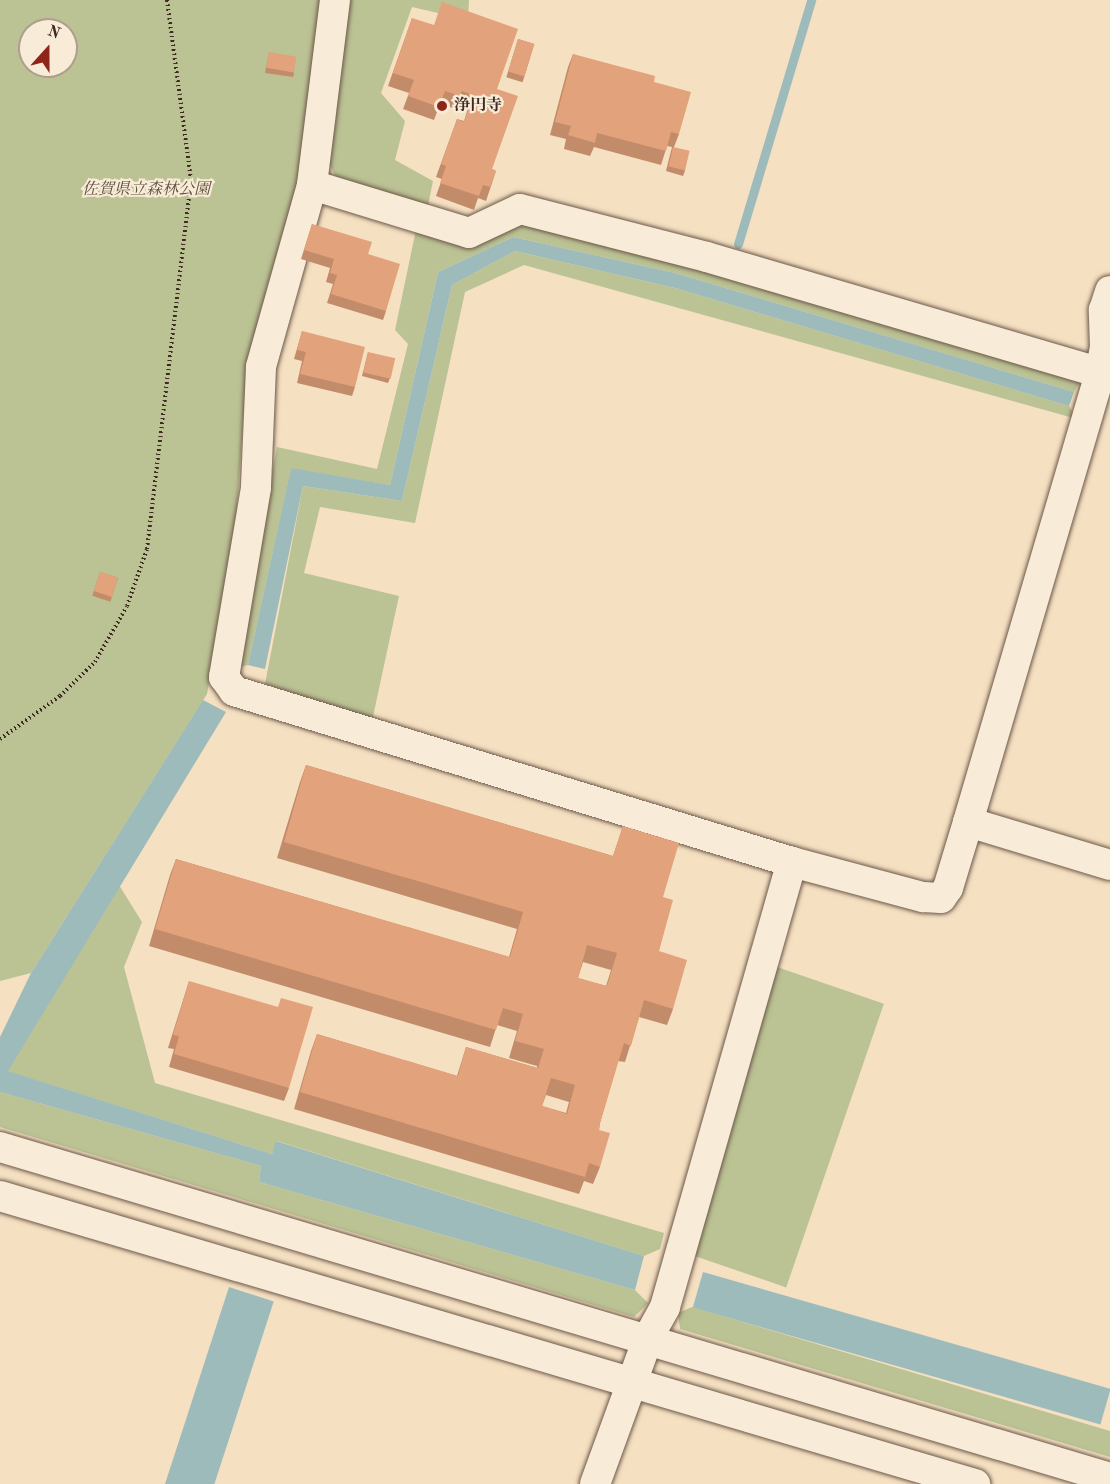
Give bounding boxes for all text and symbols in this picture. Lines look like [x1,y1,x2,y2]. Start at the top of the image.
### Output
north arrow [18,18,78,78]
text: N [45,23,62,43]
place label: 浄円寺 [454,96,502,116]
marker: 浄円寺 [435,99,449,113]
park label: 佐賀県立森林公園 [82,180,210,200]

